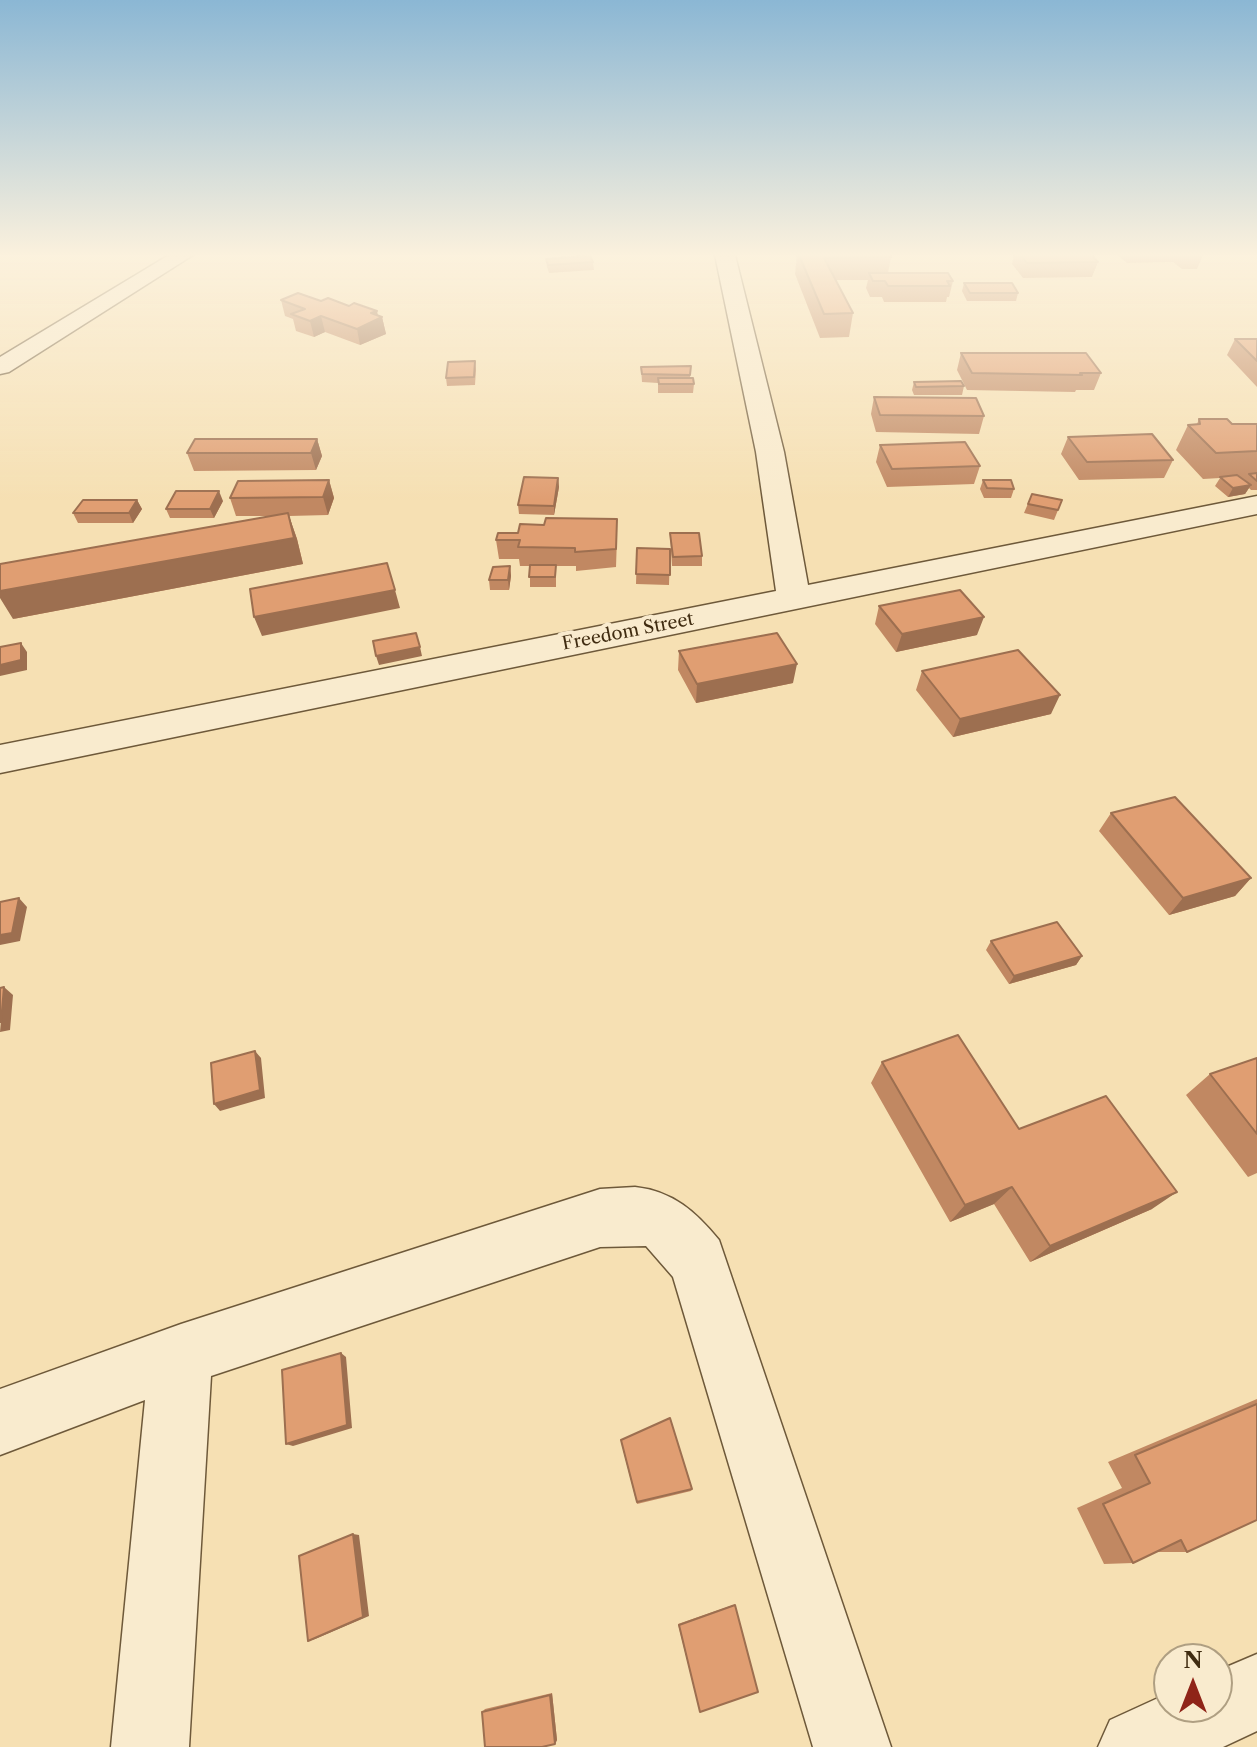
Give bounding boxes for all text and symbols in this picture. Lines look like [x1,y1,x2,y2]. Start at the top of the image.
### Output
street label: Freedom Street [560,609,696,655]
north arrow [1153,1643,1233,1723]
text: N [1183,1647,1203,1674]

